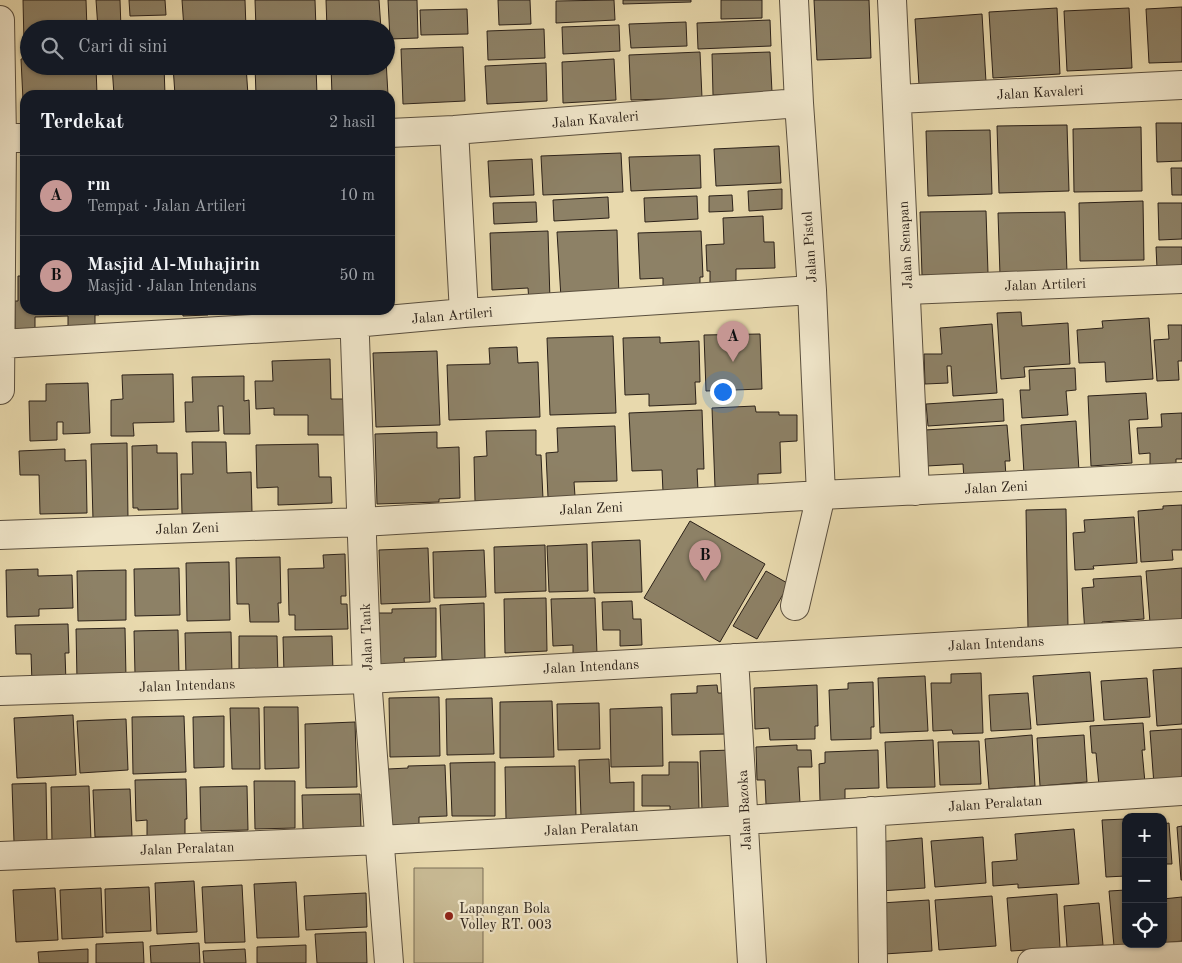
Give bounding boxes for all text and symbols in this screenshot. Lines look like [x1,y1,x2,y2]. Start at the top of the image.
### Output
search box [20,20,395,75]
icon: search [38,34,66,62]
text: Cari di sini [78,38,168,57]
street label: Jalan Kavaleri [996,84,1084,102]
street label: Jalan Kavaleri [551,109,639,131]
text: Terdekat [40,112,124,133]
text: 2 hasil [329,115,375,131]
text: rm [87,176,110,195]
text: A [50,188,62,204]
text: 10 m [339,188,375,204]
text: Tempat · Jalan Artileri [87,199,246,215]
street label: Jalan Senapan [897,200,915,289]
street label: Jalan Pistol [801,210,819,283]
text: Masjid Al-Muhajirin [87,256,260,275]
text: B [50,268,62,284]
text: 50 m [339,268,375,284]
street label: Jalan Artileri [1004,277,1086,293]
text: Masjid · Jalan Intendans [87,279,257,295]
street label: Jalan Artileri [411,305,494,327]
pin: A [717,321,749,362]
your location [710,379,736,405]
street label: Jalan Zeni [964,479,1028,497]
street label: Jalan Zeni [559,500,623,518]
street label: Jalan Zeni [155,521,219,537]
pin: B [689,540,721,581]
street label: Jalan Tank [359,603,375,671]
street label: Jalan Intendans [948,634,1045,654]
street label: Jalan Intendans [543,657,640,677]
street label: Jalan Intendans [139,677,235,695]
street label: Jalan Bazoka [736,769,754,851]
street label: Jalan Peralatan [947,794,1043,814]
map controls [1122,813,1167,948]
button: + [1122,813,1167,858]
street label: Jalan Peralatan [543,820,639,838]
street label: Jalan Peralatan [140,840,235,858]
button: − [1122,858,1167,903]
place label: Lapangan Bola Volley RT. 003 [459,902,552,932]
button: locate [1122,903,1167,948]
marker: Lapangan Bola Volley RT. 003 [443,910,455,922]

